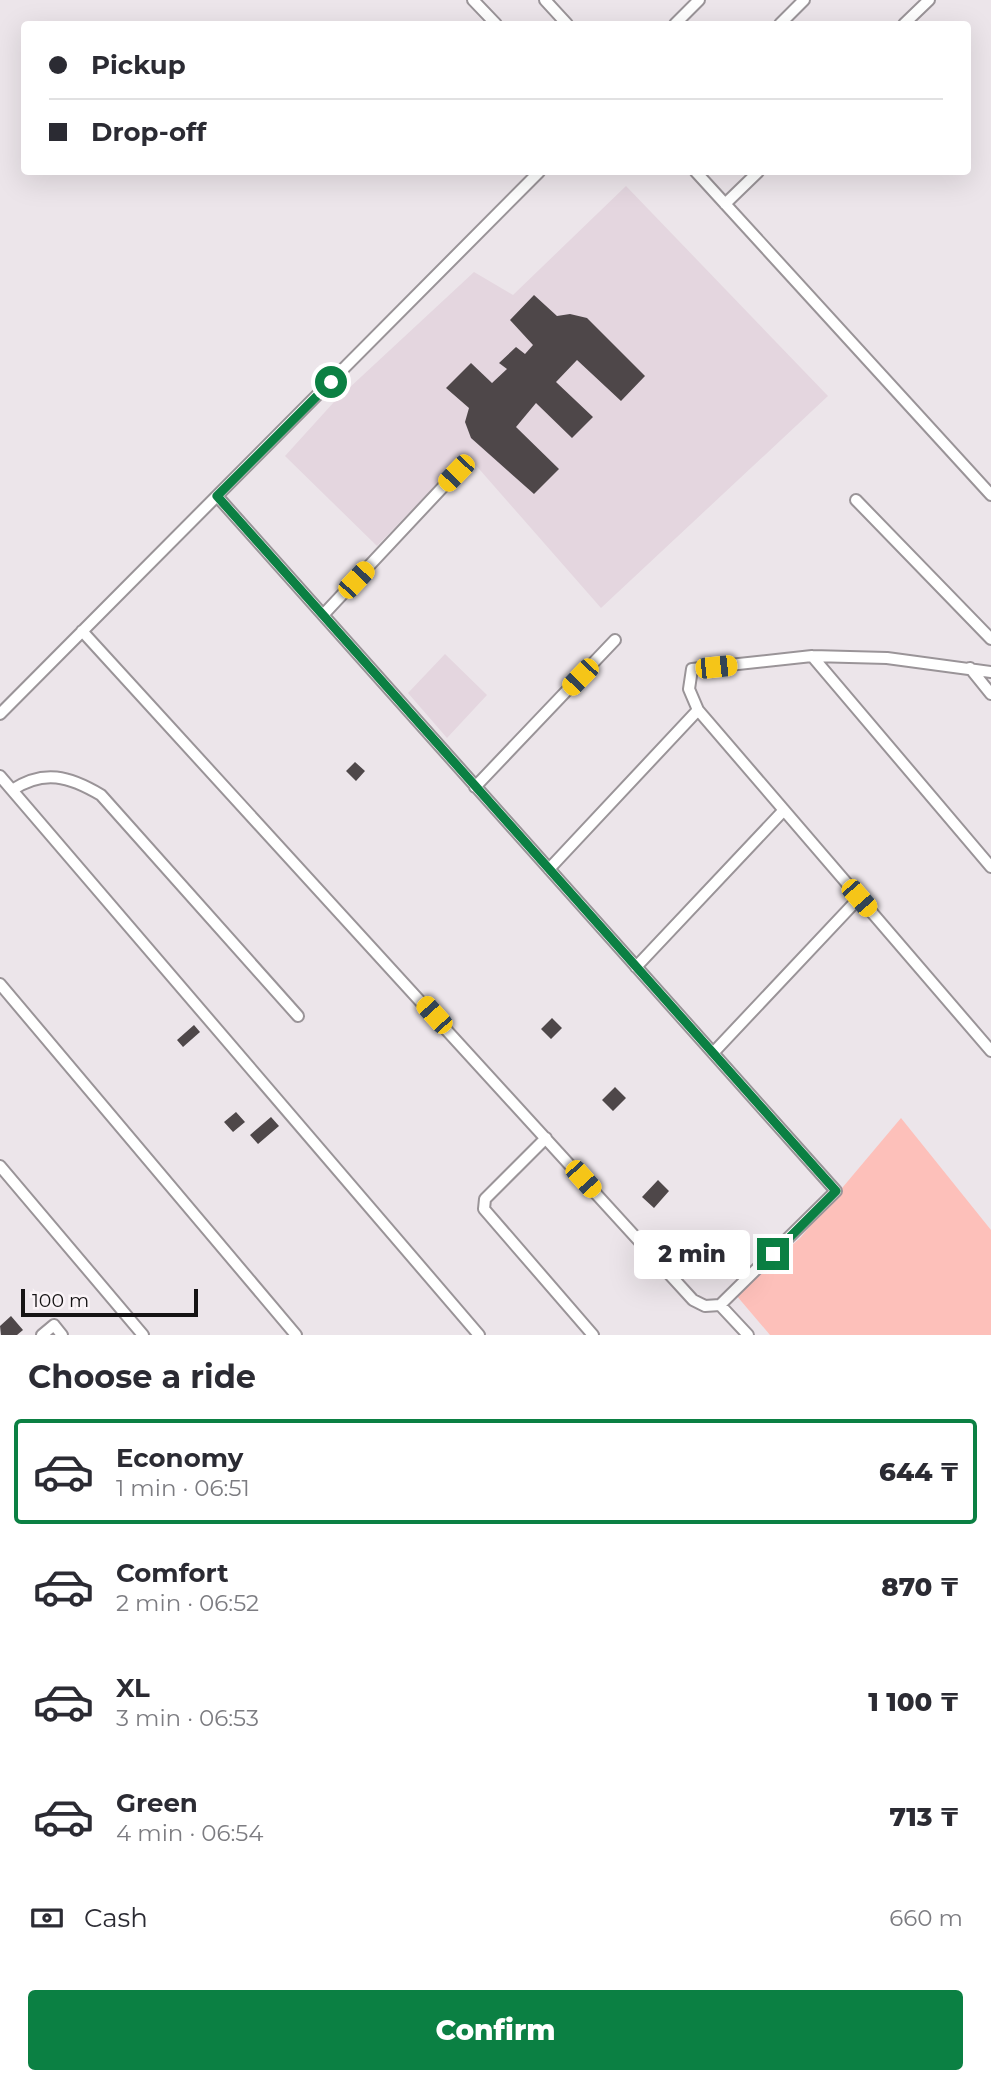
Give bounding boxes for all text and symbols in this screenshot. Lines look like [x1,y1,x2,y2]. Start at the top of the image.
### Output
text: Pickup [91,49,186,81]
text: Drop-off [91,116,206,148]
route start [315,366,347,398]
car [434,451,479,495]
car [334,557,379,603]
car [695,654,738,680]
car [558,655,603,699]
car [838,875,881,921]
car [413,992,456,1038]
car [562,1156,605,1202]
callout: 2 min [633,1230,748,1278]
route end [757,1238,789,1270]
text: 2 min [658,1240,726,1268]
scale bar [21,1286,198,1318]
text: 100 m [32,1289,89,1312]
text: Choose a ride [28,1357,256,1396]
icon: car [32,1440,95,1503]
text: Economy [116,1442,243,1474]
text: 644 ₸ [879,1456,959,1488]
text: 1 min · 06:51 [116,1474,250,1502]
icon: car [32,1555,95,1618]
text: Comfort [116,1557,228,1589]
text: 870 ₸ [881,1571,959,1603]
text: 2 min · 06:52 [116,1589,259,1617]
icon: car [32,1670,95,1733]
text: XL [116,1672,150,1704]
text: 1 100 ₸ [868,1686,959,1718]
text: 3 min · 06:53 [116,1704,259,1732]
icon: car [32,1785,95,1848]
text: Green [116,1787,198,1819]
text: 713 ₸ [889,1801,959,1833]
text: 4 min · 06:54 [116,1819,264,1847]
icon: cash [28,1899,66,1937]
text: Cash [84,1902,148,1934]
text: 660 m [889,1904,963,1932]
button: Confirm [28,1990,963,2070]

